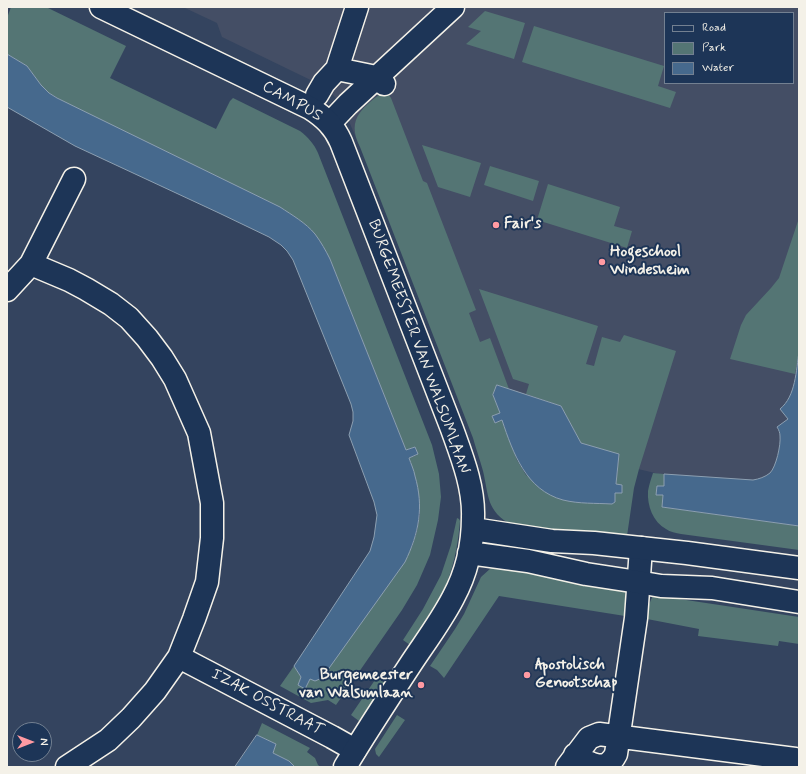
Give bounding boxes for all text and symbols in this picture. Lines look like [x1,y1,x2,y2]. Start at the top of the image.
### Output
legend [664,12,794,84]
text: Road [702,20,726,36]
text: Park [702,40,726,56]
text: Water [702,60,734,76]
street label: CAMPUS [258,78,326,126]
place label: Fair's [504,215,541,235]
street label: BURGEMEESTER VAN WALSUMLAAN [363,217,473,477]
marker: Fair's [491,220,501,230]
place label: Hogeschool Windesheim [610,243,690,281]
marker: Hogeschool Windesheim [597,257,607,267]
place label: Apostolisch Genootschap [535,656,618,694]
street label: IZAK OSSTRAAT [208,665,326,741]
place label: Burgemeester van Walsumlaan [299,666,413,704]
marker: Apostolisch Genootschap [522,670,532,680]
marker: Burgemeester van Walsumlaan [416,680,426,690]
north arrow [12,722,52,762]
text: N [36,738,50,746]

